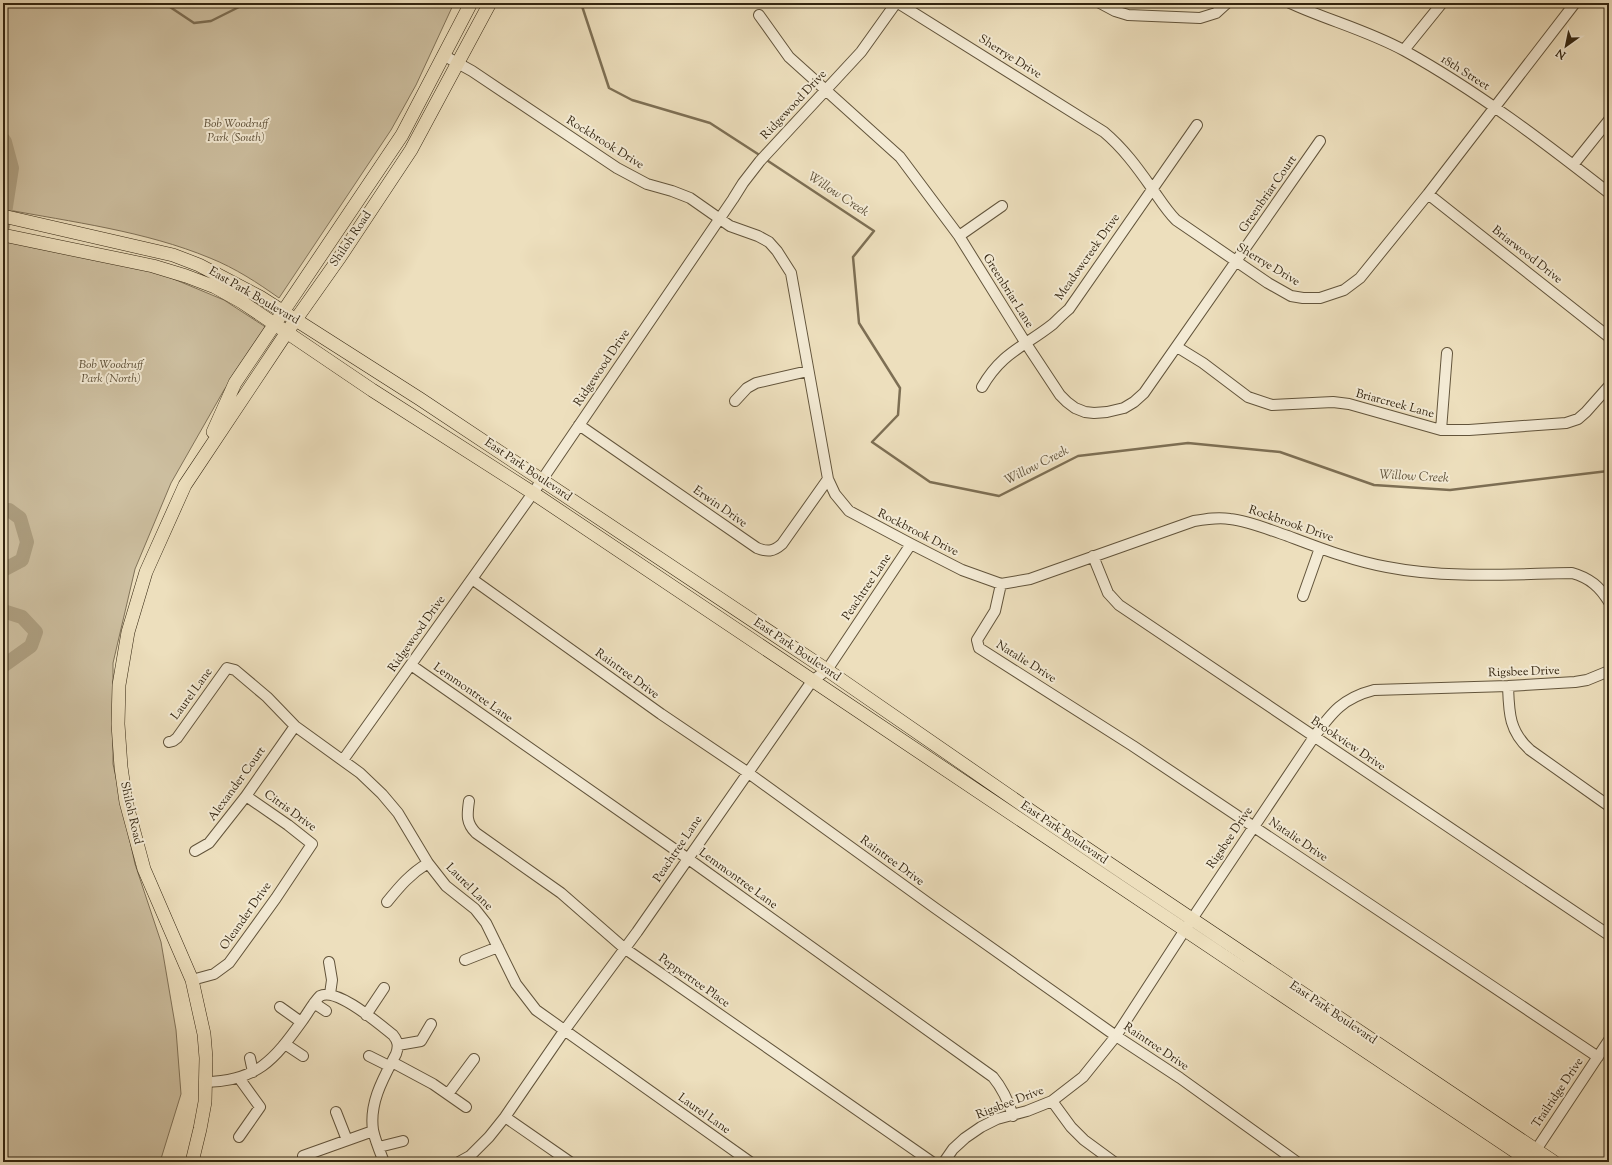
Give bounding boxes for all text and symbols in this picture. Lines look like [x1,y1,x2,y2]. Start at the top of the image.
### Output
north arrow [1546,26,1586,66]
street label: Sherrye Drive [975,30,1045,84]
text: N [1553,44,1570,63]
street label: 18th Street [1437,51,1493,95]
street label: Ridgewood Drive [757,66,831,144]
street label: Rockbrook Drive [563,112,648,174]
park label: Bob Woodruff Park (South) [204,115,270,147]
street label: Greenbriar Court [1235,152,1301,236]
water label: Willow Creek [804,169,872,222]
street label: Shiloh Road [326,207,376,271]
street label: Meadowcreek Drive [1051,210,1125,304]
street label: Briarwood Drive [1488,222,1566,289]
street label: Sherrye Drive [1233,239,1304,291]
street label: Greenbriar Lane [978,250,1038,332]
street label: East Park Boulevard [205,263,303,329]
street label: Ridgewood Drive [569,325,635,410]
park label: Bob Woodruff Park (North) [79,356,145,388]
street label: Briarcreek Lane [1354,385,1437,423]
street label: East Park Boulevard [481,434,576,506]
water label: Willow Creek [1002,442,1072,490]
water label: Willow Creek [1379,466,1449,488]
street label: Erwin Drive [689,482,751,533]
street label: Rockbrook Drive [1246,501,1336,547]
street label: Rockbrook Drive [874,505,962,561]
street label: Peachtree Lane [838,550,896,624]
street label: Ridgewood Drive [384,592,450,676]
street label: East Park Boulevard [750,614,845,686]
street label: Natalie Drive [992,636,1060,688]
street label: Raintree Drive [591,644,663,704]
street label: Lemmontree Lane [429,659,517,727]
street label: Rigsbee Drive [1488,662,1560,682]
street label: Laurel Lane [167,664,217,724]
street label: Brookview Drive [1307,712,1389,776]
street label: Alexander Court [204,743,270,825]
street label: Shiloh Road [115,780,147,846]
street label: Citris Drive [260,786,320,836]
street label: East Park Boulevard [1017,797,1112,869]
street label: Rigsbee Drive [1203,803,1258,873]
street label: Peachtree Lane [649,812,707,886]
street label: Natalie Drive [1265,813,1332,867]
street label: Raintree Drive [856,831,928,891]
street label: Lemmontree Lane [695,844,782,914]
street label: Laurel Lane [441,859,497,915]
street label: Oleander Drive [216,878,276,954]
street label: Peppertree Place [654,950,734,1013]
street label: East Park Boulevard [1286,977,1381,1049]
street label: Raintree Drive [1120,1018,1193,1076]
street label: Trailridge Drive [1528,1054,1588,1132]
street label: Rigsbee Drive [973,1082,1047,1124]
street label: Laurel Lane [674,1089,734,1139]

